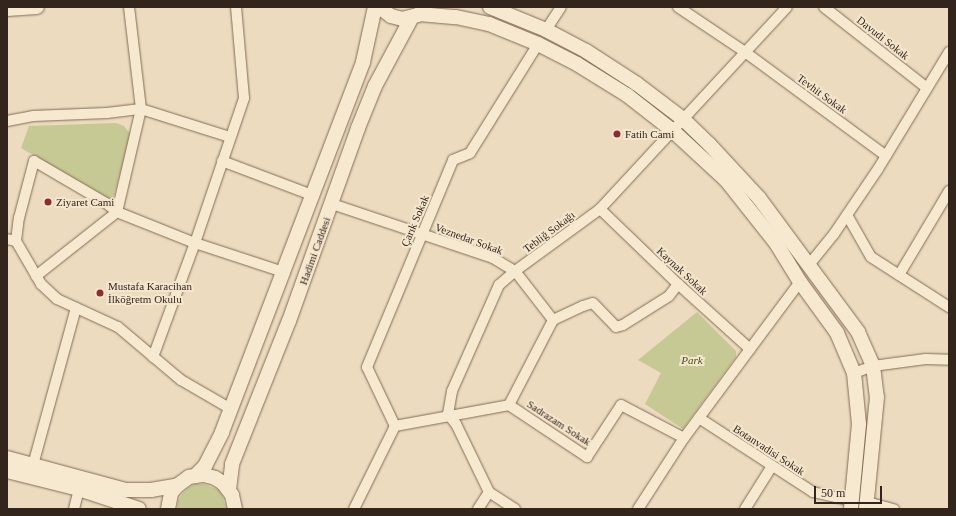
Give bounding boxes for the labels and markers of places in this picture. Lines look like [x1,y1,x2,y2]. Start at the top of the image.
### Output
place label: Fatih Cami [625,127,674,141]
marker: Fatih Cami [612,129,622,139]
place label: Ziyaret Cami [56,195,114,209]
marker: Ziyaret Cami [43,197,53,207]
place label: Mustafa Karacihan İlköğretm Okulu [108,280,192,306]
marker: Mustafa Karacihan İlköğretm Okulu [95,288,105,298]

